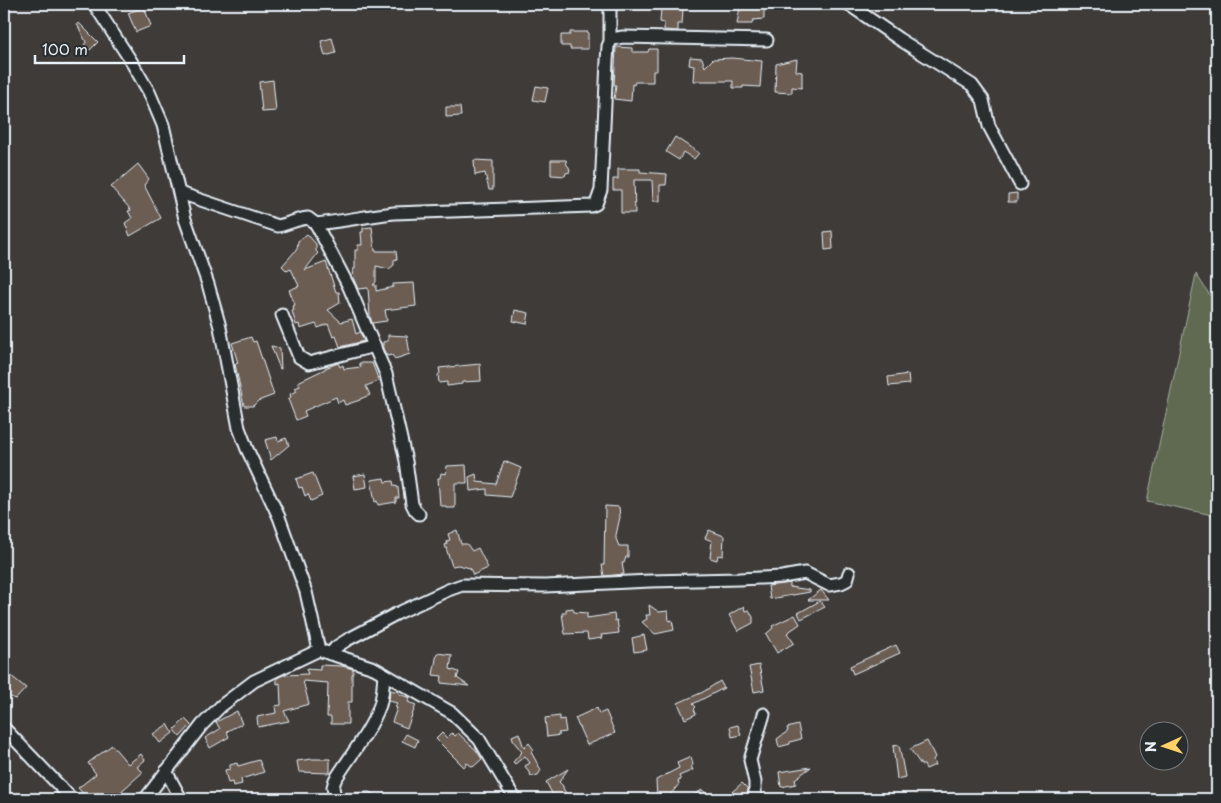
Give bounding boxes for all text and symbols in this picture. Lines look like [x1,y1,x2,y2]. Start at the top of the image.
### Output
scale bar [35,32,184,64]
text: 100 m [42,37,88,60]
north arrow [1138,720,1188,770]
text: N [1140,741,1161,753]

